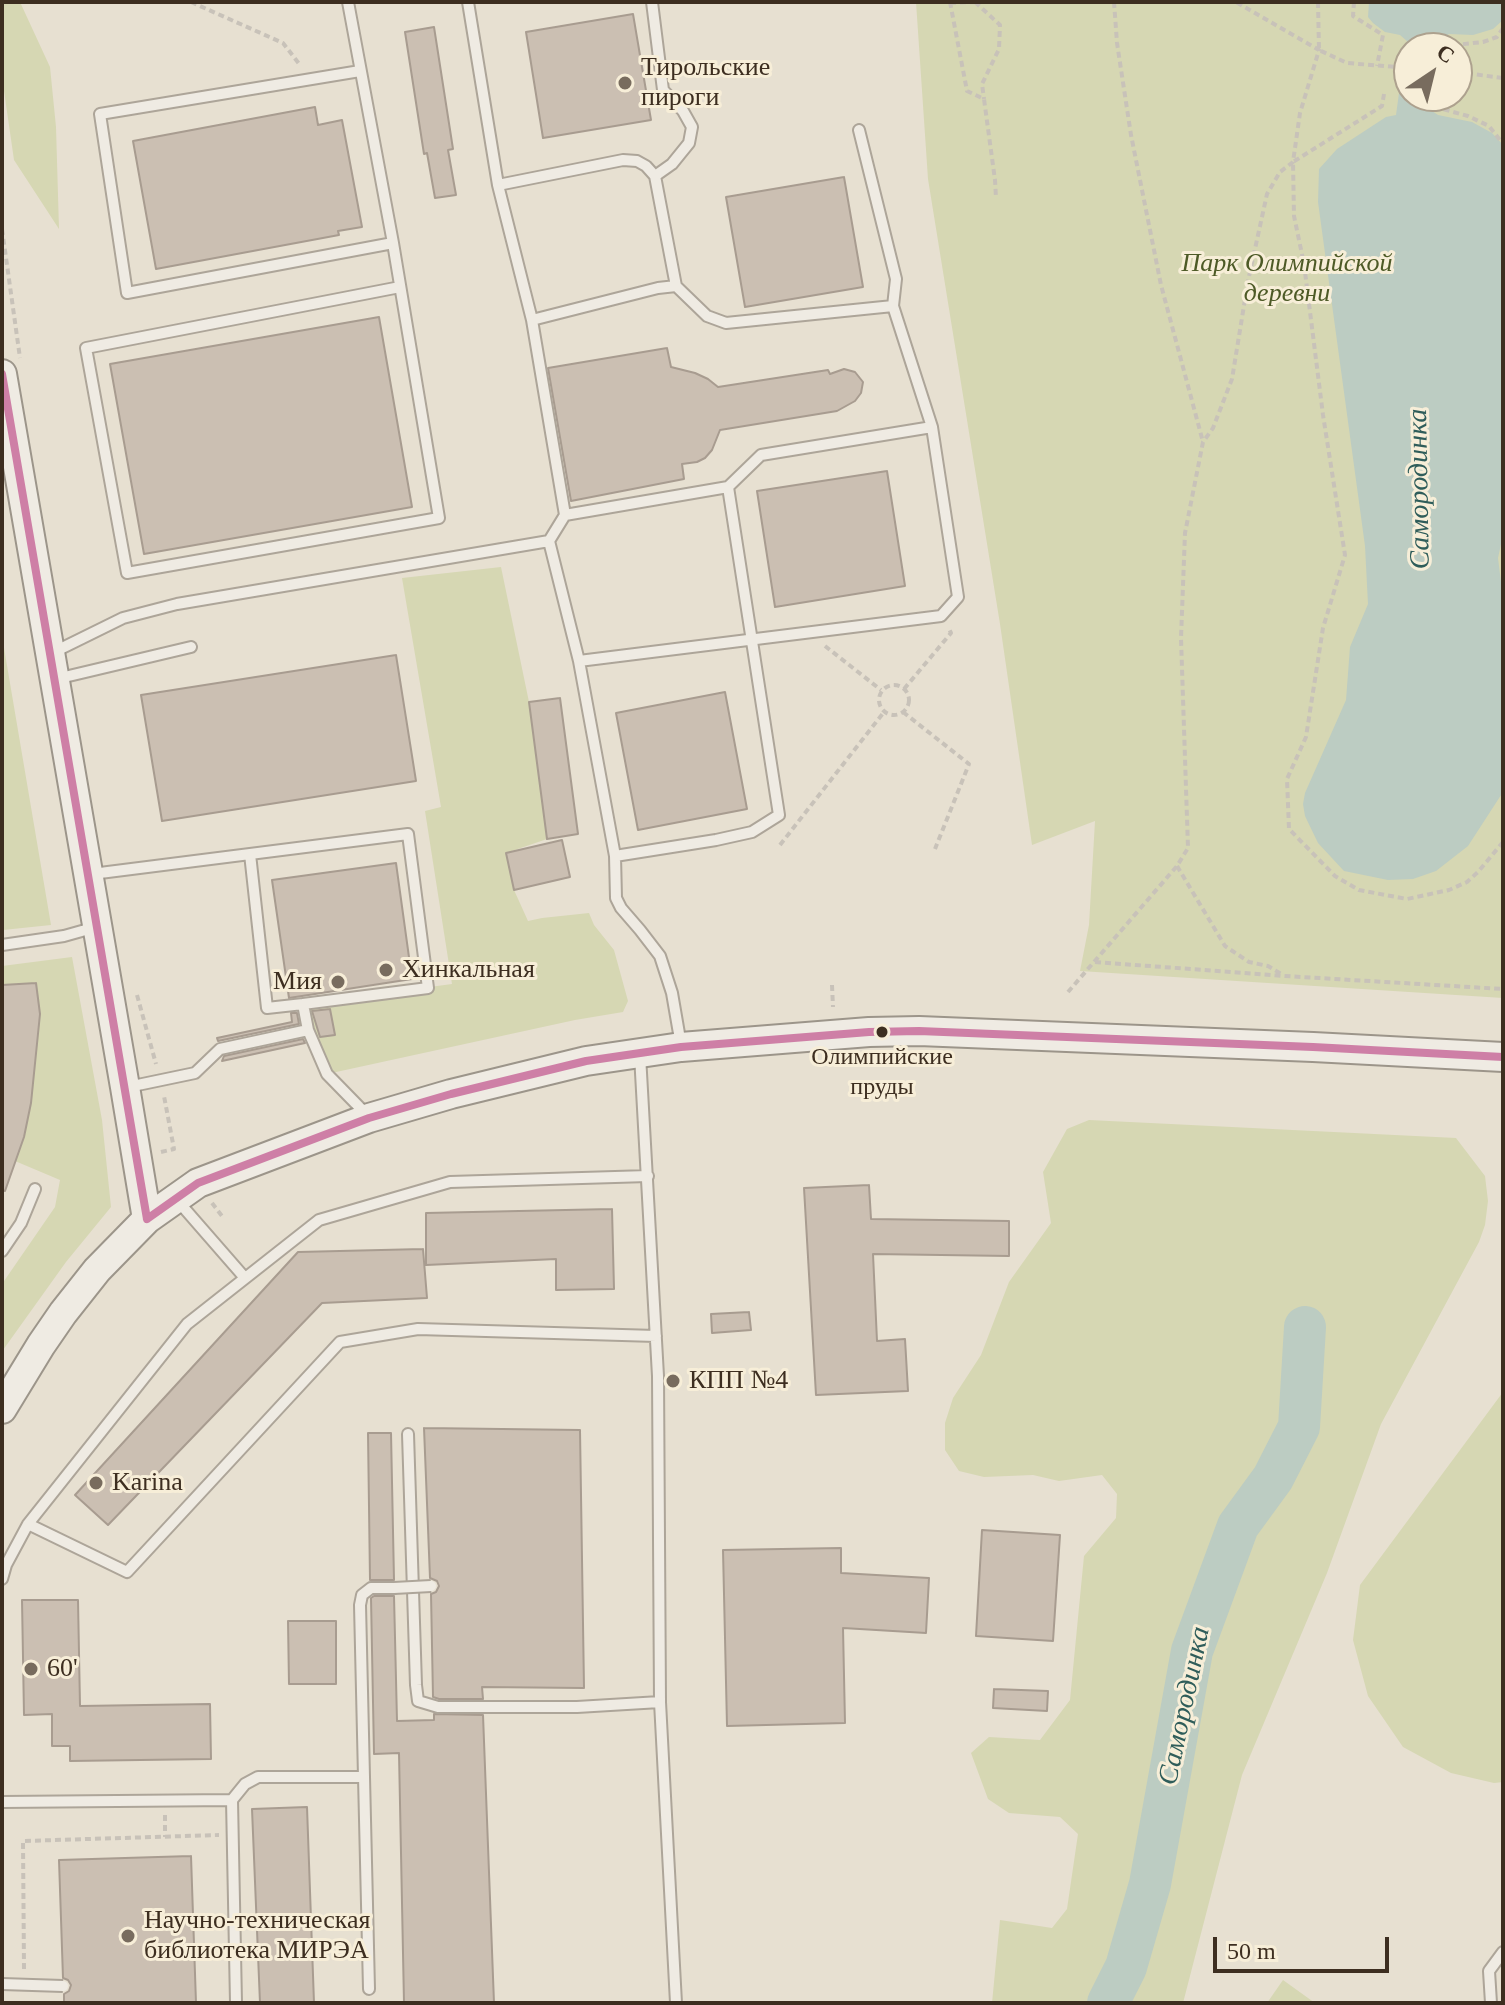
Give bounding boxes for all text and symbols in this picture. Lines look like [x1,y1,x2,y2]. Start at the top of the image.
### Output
north arrow [1393,32,1473,112]
text: С [1432,39,1460,68]
place label: Тирольские пироги [641,52,770,114]
marker: Тирольские пироги [616,74,634,92]
park label: Парк Олимпийской деревни [1182,248,1392,310]
water label: Самородинка [1402,408,1438,570]
place label: Хинкальная [402,954,535,986]
marker: Хинкальная [377,961,395,979]
place label: Мия [273,966,322,998]
marker: Мия [329,973,347,991]
marker: Олимпийские пруды [874,1024,890,1040]
place label: Олимпийские пруды [811,1044,953,1100]
place label: КПП №4 [689,1365,788,1397]
marker: КПП №4 [664,1372,682,1390]
place label: Karina [112,1467,183,1499]
marker: Karina [87,1474,105,1492]
water label: Самородинка [1152,1624,1218,1788]
place label: 60' [47,1653,78,1685]
marker: 60' [22,1660,40,1678]
place label: Научно-техническая библиотека МИРЭА [144,1905,371,1966]
scale bar [1217,1921,1393,1971]
marker: Научно-техническая библиотека МИРЭА [119,1927,137,1945]
text: 50 m [1227,1938,1276,1964]

